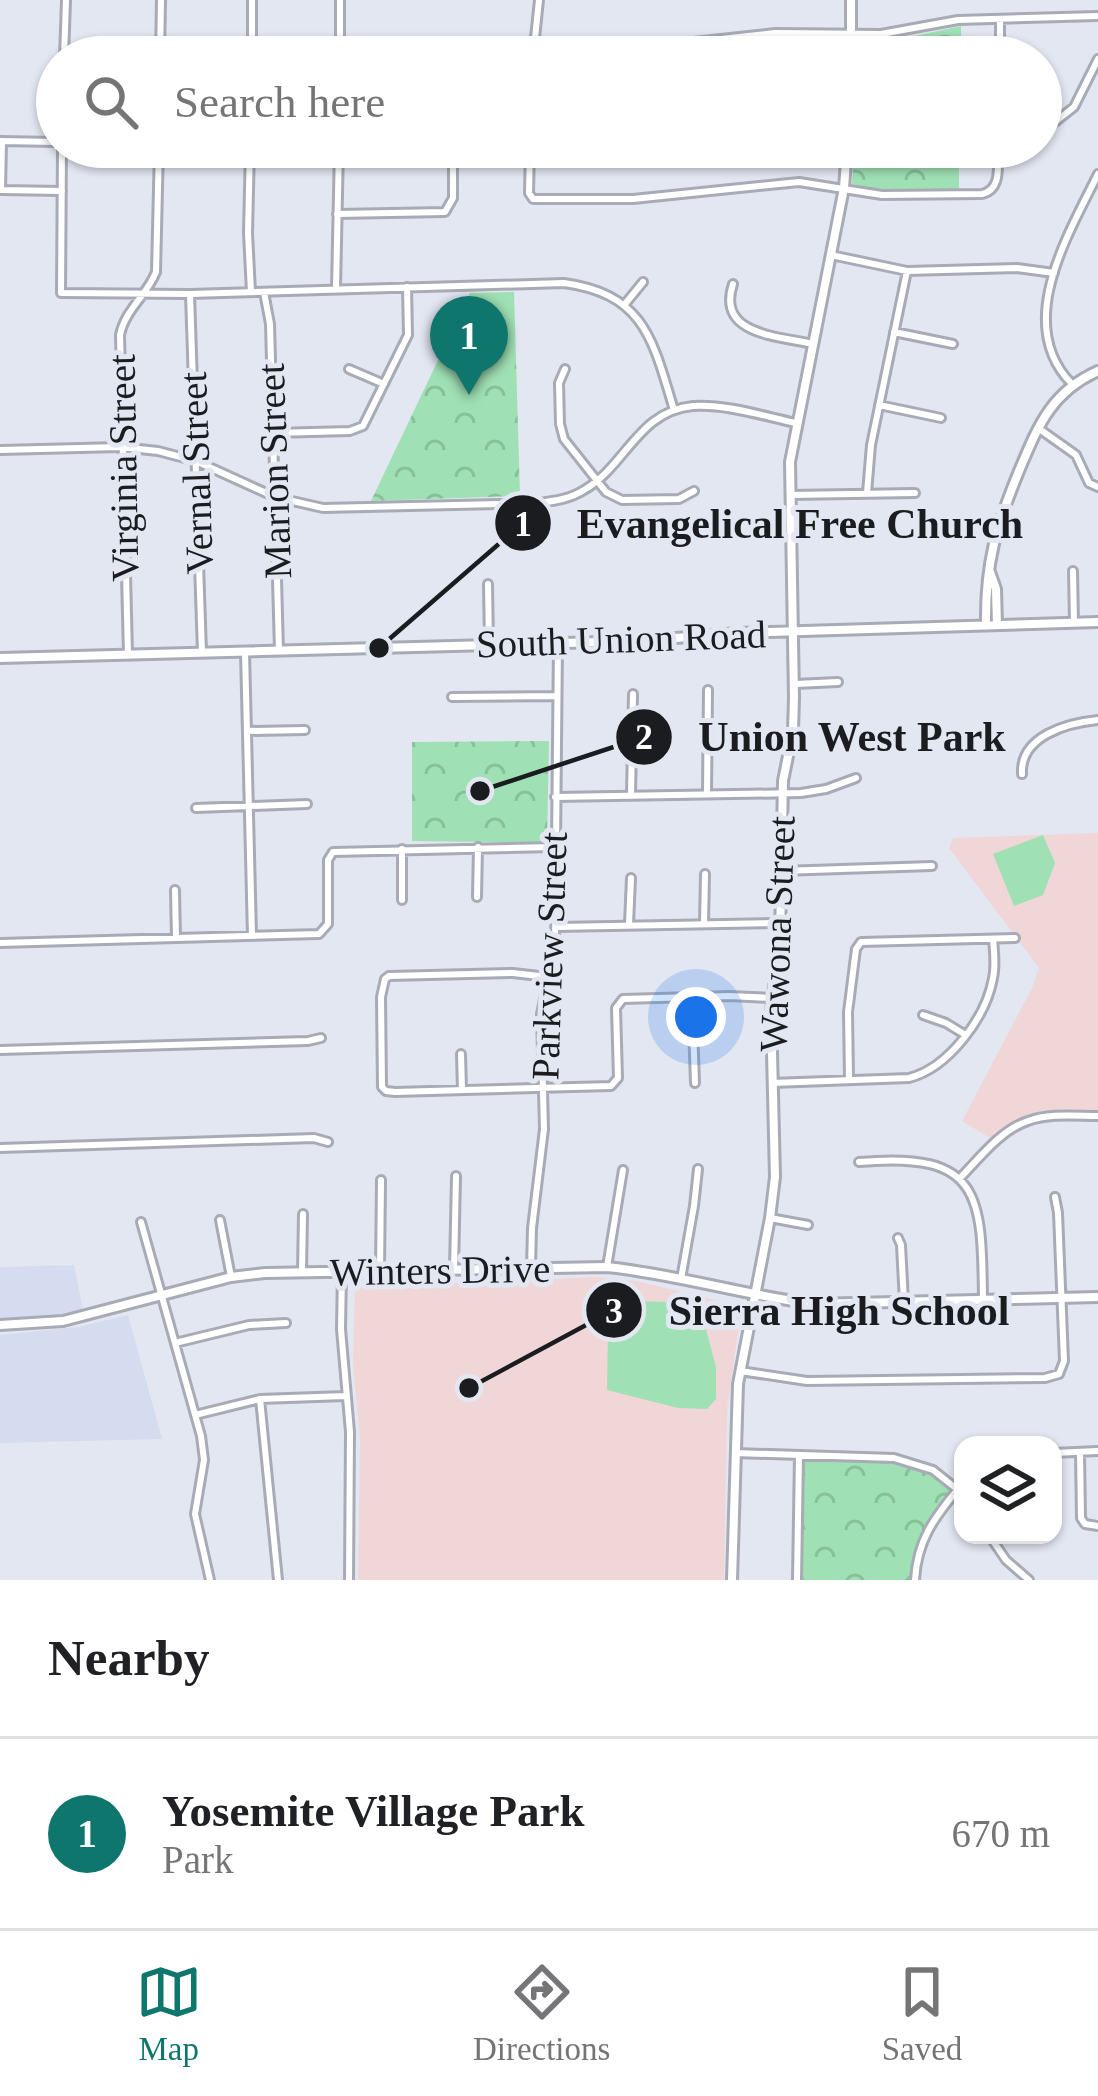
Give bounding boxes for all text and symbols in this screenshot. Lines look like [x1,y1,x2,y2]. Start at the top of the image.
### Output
search box [36,36,1062,168]
icon: search [78,69,144,135]
text: Search here [174,77,385,127]
pin: 1 [430,296,508,395]
street label: Virginia Street [100,354,147,582]
street label: Marion Street [249,362,299,579]
street label: Vernal Street [171,371,221,575]
callout: Evangelical Free Church [493,484,1047,562]
text: Evangelical Free Church [577,501,1023,547]
text: 1 [514,504,532,544]
street label: South Union Road [475,612,767,666]
callout: Union West Park [614,698,1030,776]
text: Union West Park [698,714,1006,760]
text: 2 [635,717,653,757]
street label: Wawona Street [751,815,803,1053]
street label: Parkview Street [523,831,575,1081]
your location [666,987,726,1047]
street label: Winters Drive [329,1247,551,1293]
callout: Sierra High School [584,1271,1033,1349]
text: Sierra High School [669,1288,1009,1334]
text: 3 [605,1291,623,1331]
map controls [954,1436,1062,1544]
button: layers [954,1436,1062,1544]
text: Nearby [48,1630,209,1686]
text: Yosemite Village Park [162,1786,584,1836]
text: 1 [77,1812,97,1855]
text: 670 m [951,1812,1050,1855]
text: Park [162,1838,234,1881]
tab: Map [136,1959,202,2068]
tab: Directions [473,1959,610,2068]
tab: Saved [882,1959,962,2068]

